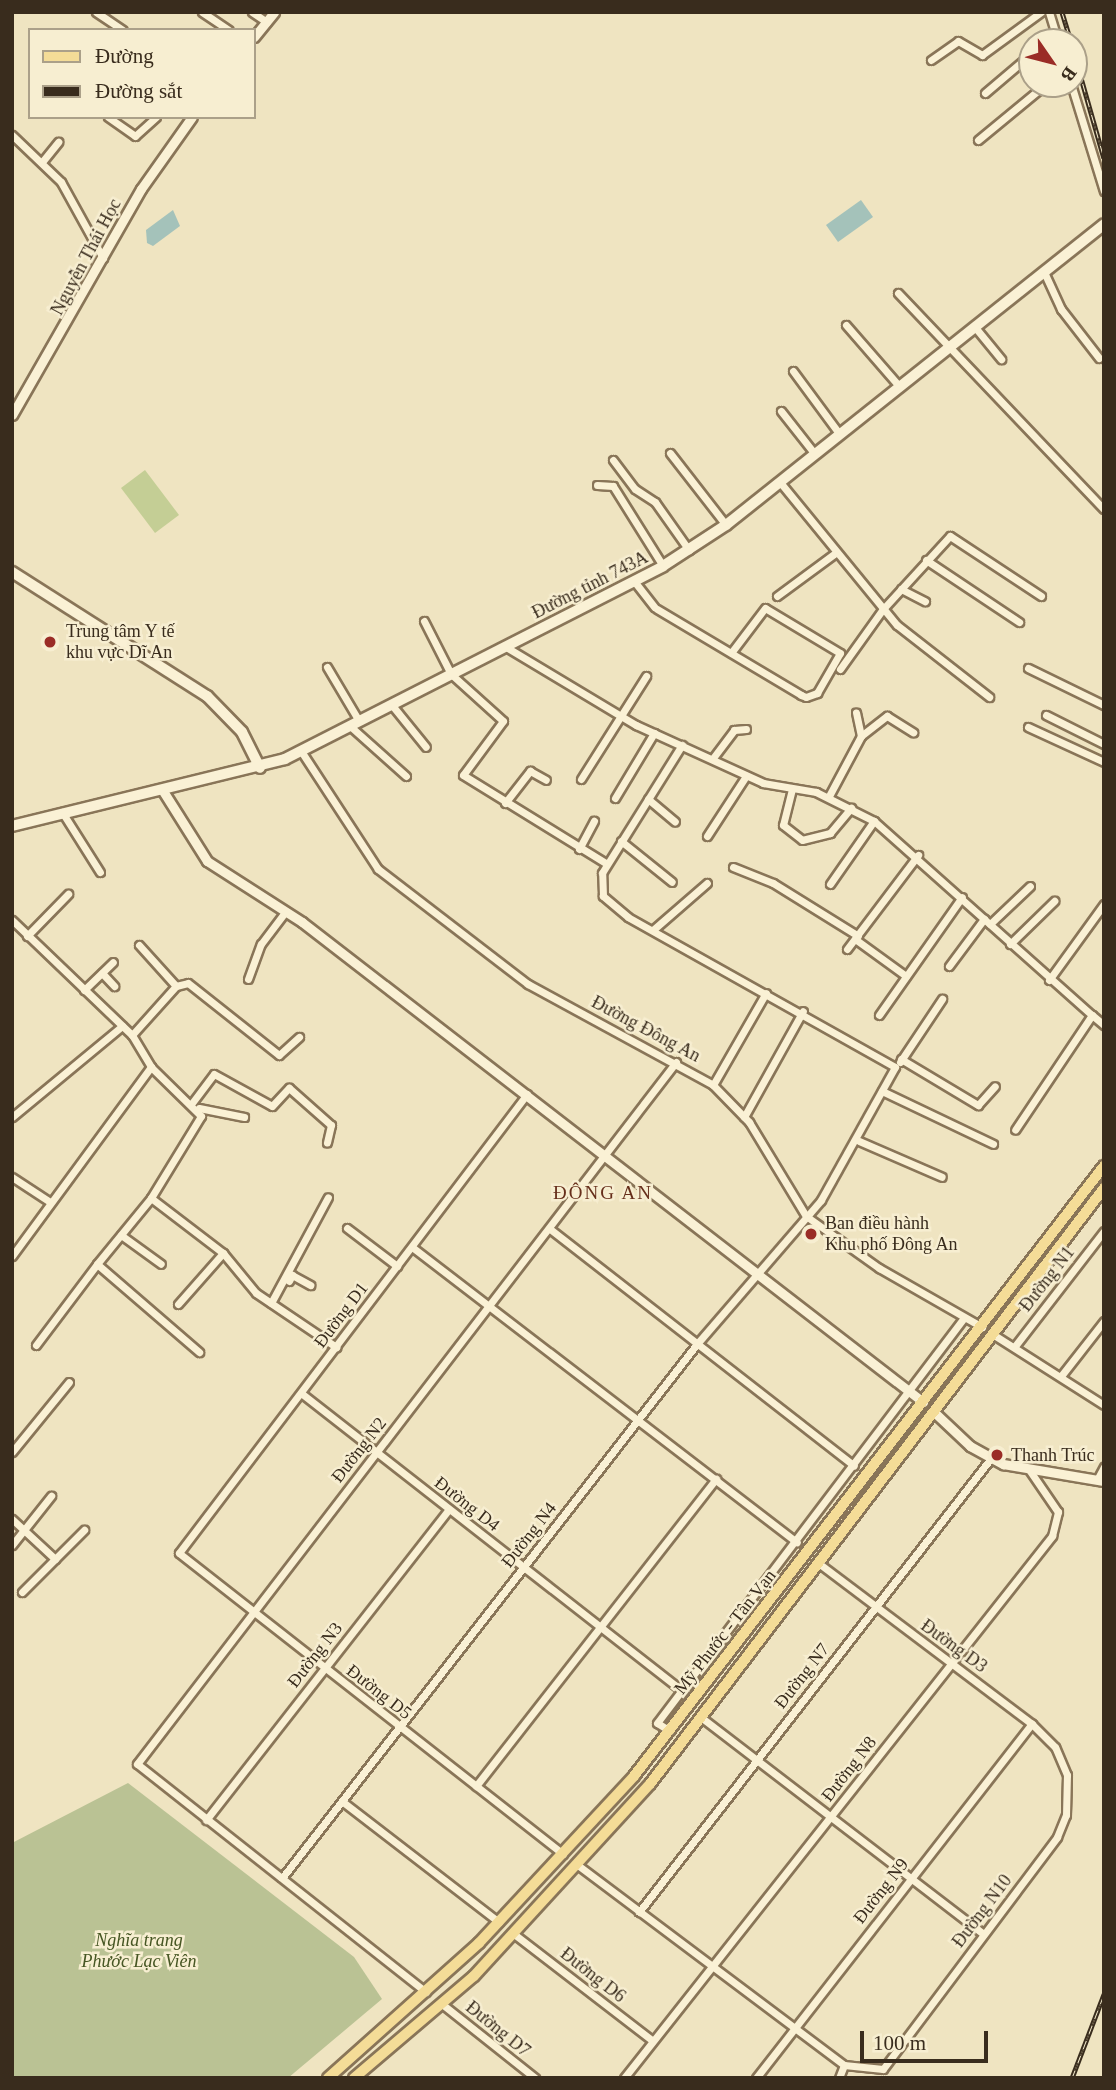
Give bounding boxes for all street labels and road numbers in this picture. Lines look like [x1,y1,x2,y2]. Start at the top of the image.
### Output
street label: Nguyễn Thái Học [46,195,126,319]
street label: Đường tỉnh 743A [528,546,652,624]
street label: Đường Đông An [587,991,705,1067]
street label: Đường N1 [1015,1242,1079,1316]
street label: Đường D1 [309,1278,373,1352]
street label: Đường N2 [327,1413,391,1487]
street label: Đường D4 [430,1472,504,1536]
street label: Đường N4 [497,1498,561,1572]
street label: Mỹ Phước - Tân Vạn [669,1565,781,1699]
street label: Đường D3 [917,1615,991,1677]
street label: Đường N3 [283,1618,347,1692]
street label: Đường N7 [770,1639,834,1713]
street label: Đường D5 [342,1660,416,1724]
street label: Đường N8 [817,1732,881,1806]
street label: Đường N9 [849,1854,913,1928]
street label: Đường N10 [948,1870,1016,1952]
street label: Đường D6 [556,1943,630,2007]
street label: Đường D7 [461,1996,535,2062]

